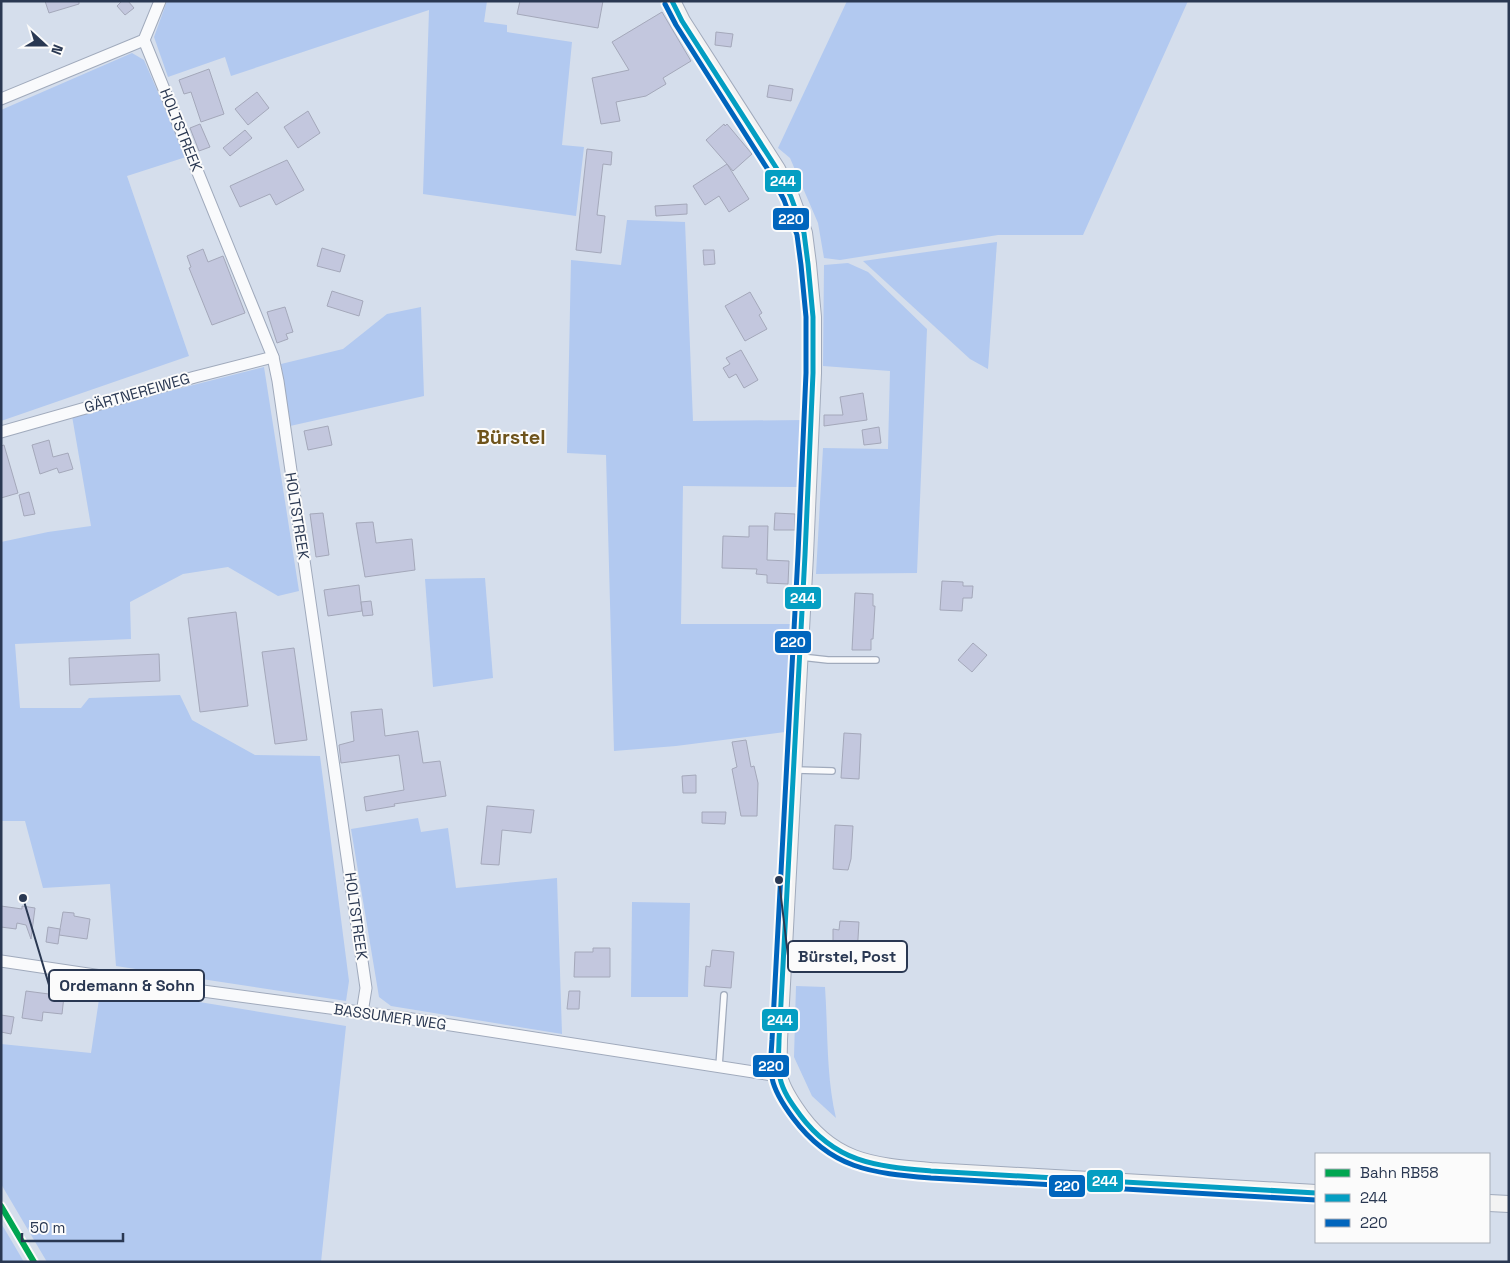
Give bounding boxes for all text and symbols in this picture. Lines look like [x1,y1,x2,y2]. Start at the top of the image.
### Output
north arrow [20,20,70,70]
text: N [47,42,67,57]
street label: HOLTSTREEK [156,85,207,174]
line badge: 244 [764,169,802,193]
text: 244 [770,172,796,190]
line badge: 220 [772,207,810,231]
text: 220 [778,210,804,228]
street label: GÄRTNEREIWEG [82,368,192,417]
district label: Bürstel [476,424,546,450]
street label: HOLTSTREEK [281,471,314,561]
line badge: 244 [784,586,822,610]
text: 244 [790,589,816,607]
line badge: 220 [774,630,812,654]
text: 220 [780,633,806,651]
street label: HOLTSTREEK [341,871,372,961]
callout: Bürstel, Post [788,941,907,972]
text: Bürstel, Post [798,946,896,967]
callout: Ordemann & Sohn [49,970,204,1001]
text: Ordemann & Sohn [59,975,195,996]
street label: BASSUMER WEG [332,999,448,1034]
line badge: 244 [761,1008,799,1032]
text: 244 [767,1011,793,1029]
line badge: 220 [752,1054,790,1078]
text: 220 [758,1057,784,1075]
legend [1315,1153,1490,1243]
text: Bahn RB58 [1360,1163,1439,1182]
line badge: 244 [1086,1169,1124,1193]
text: 244 [1092,1172,1118,1190]
line badge: 220 [1048,1174,1086,1198]
text: 220 [1054,1177,1080,1195]
text: 244 [1360,1188,1387,1207]
scale bar [22,1210,124,1242]
text: 220 [1360,1213,1388,1232]
text: 50 m [30,1218,65,1237]

